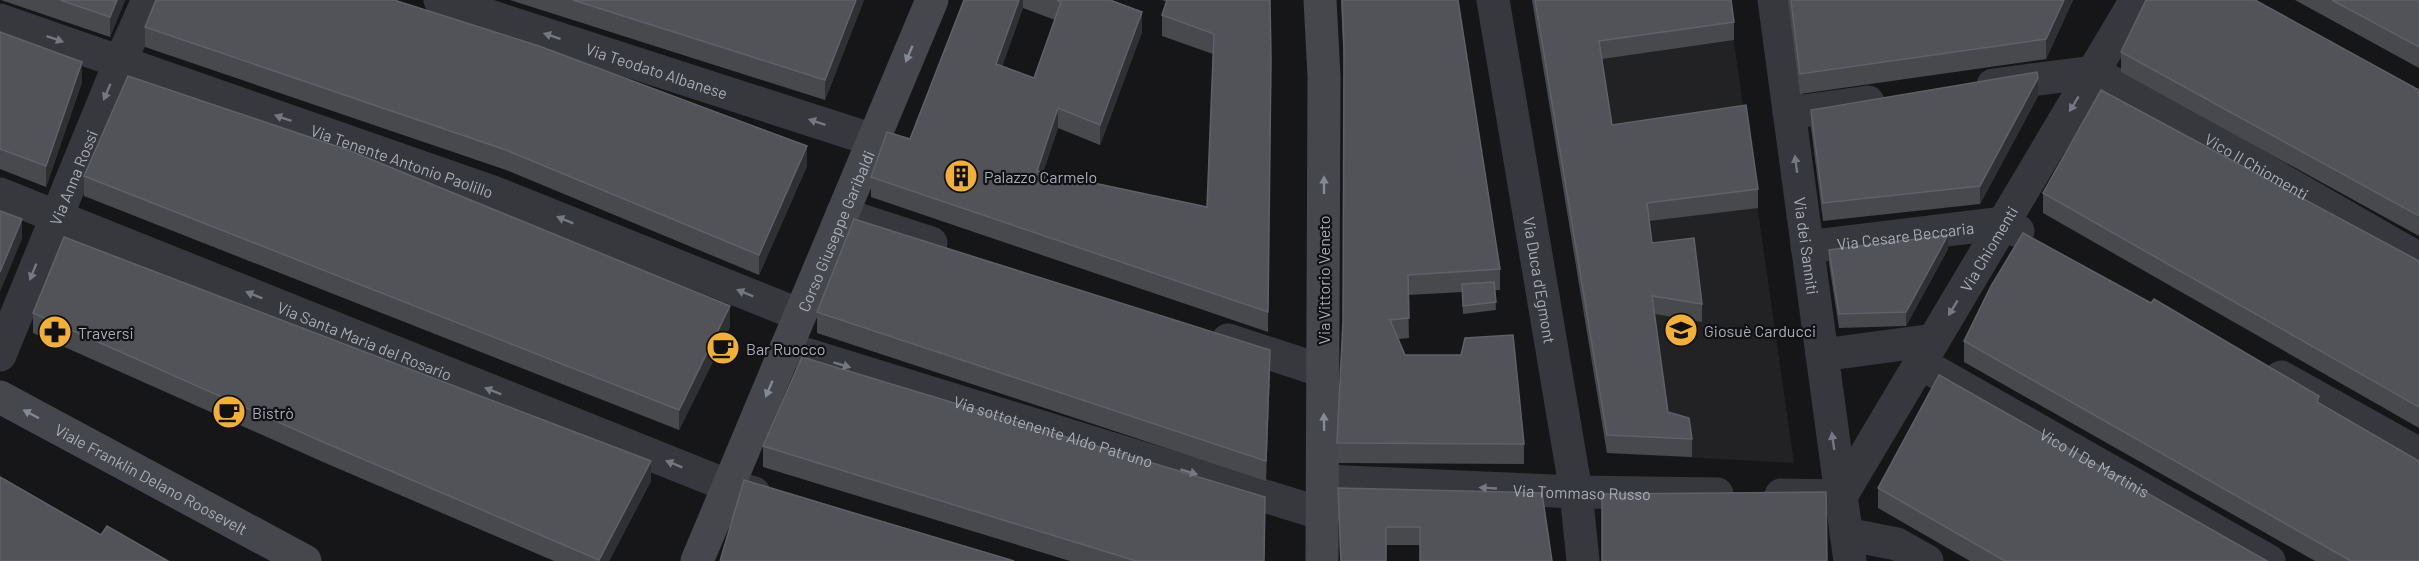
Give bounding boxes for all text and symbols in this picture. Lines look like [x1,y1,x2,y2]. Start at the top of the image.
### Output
one-way arrow [543,31,561,40]
one-way arrow [46,35,64,45]
street label: Via Teodato Albanese [584,38,730,102]
one-way arrow [904,45,913,63]
one-way arrow [102,83,111,101]
one-way arrow [2069,96,2080,112]
one-way arrow [273,113,291,123]
one-way arrow [808,117,826,126]
street label: Via Tenente Antonio Paolillo [308,120,496,201]
street label: Via Anna Rossi [45,127,101,228]
street label: Vico II Chiomenti [2202,129,2312,203]
street label: Corso Giuseppe Garibaldi [793,147,878,314]
one-way arrow [1792,155,1801,174]
building icon: Palazzo Carmelo [943,158,979,194]
place label: Palazzo Carmelo [984,167,1097,186]
one-way arrow [1319,176,1329,195]
street label: Via dei Sanniti [1791,196,1823,296]
street label: Via Chiomenti [1955,202,2021,295]
one-way arrow [555,215,573,225]
street label: Via Duca d'Egmont [1520,215,1560,345]
street label: Via Vittorio Veneto [1314,216,1333,344]
street label: Via Cesare Beccaria [1836,217,1975,253]
one-way arrow [28,263,37,281]
one-way arrow [736,288,754,298]
one-way arrow [245,290,263,299]
street label: Via Santa Maria del Rosario [275,297,455,384]
one-way arrow [1947,300,1958,316]
school or university icon: Giosuè Carducci [1663,312,1699,348]
pharmacy icon: Traversi [37,314,73,350]
place label: Giosuè Carducci [1704,321,1816,340]
place label: Traversi [78,323,134,342]
cafe icon: Bar Ruocco [705,330,741,366]
place label: Bar Ruocco [746,339,826,358]
one-way arrow [833,361,851,370]
one-way arrow [764,380,773,398]
one-way arrow [484,386,502,396]
street label: Via sottotenente Aldo Patruno [952,391,1155,470]
cafe icon: Bistrò [211,394,247,430]
place label: Bistrò [252,403,294,422]
one-way arrow [23,409,40,419]
one-way arrow [1319,413,1328,432]
street label: Viale Franklin Delano Roosevelt [52,419,251,538]
street label: Vico II De Martinis [2037,424,2153,501]
one-way arrow [1829,431,1838,450]
one-way arrow [665,459,683,469]
one-way arrow [1180,468,1198,477]
street label: Via Tommaso Russo [1512,480,1651,503]
one-way arrow [1479,484,1498,493]

